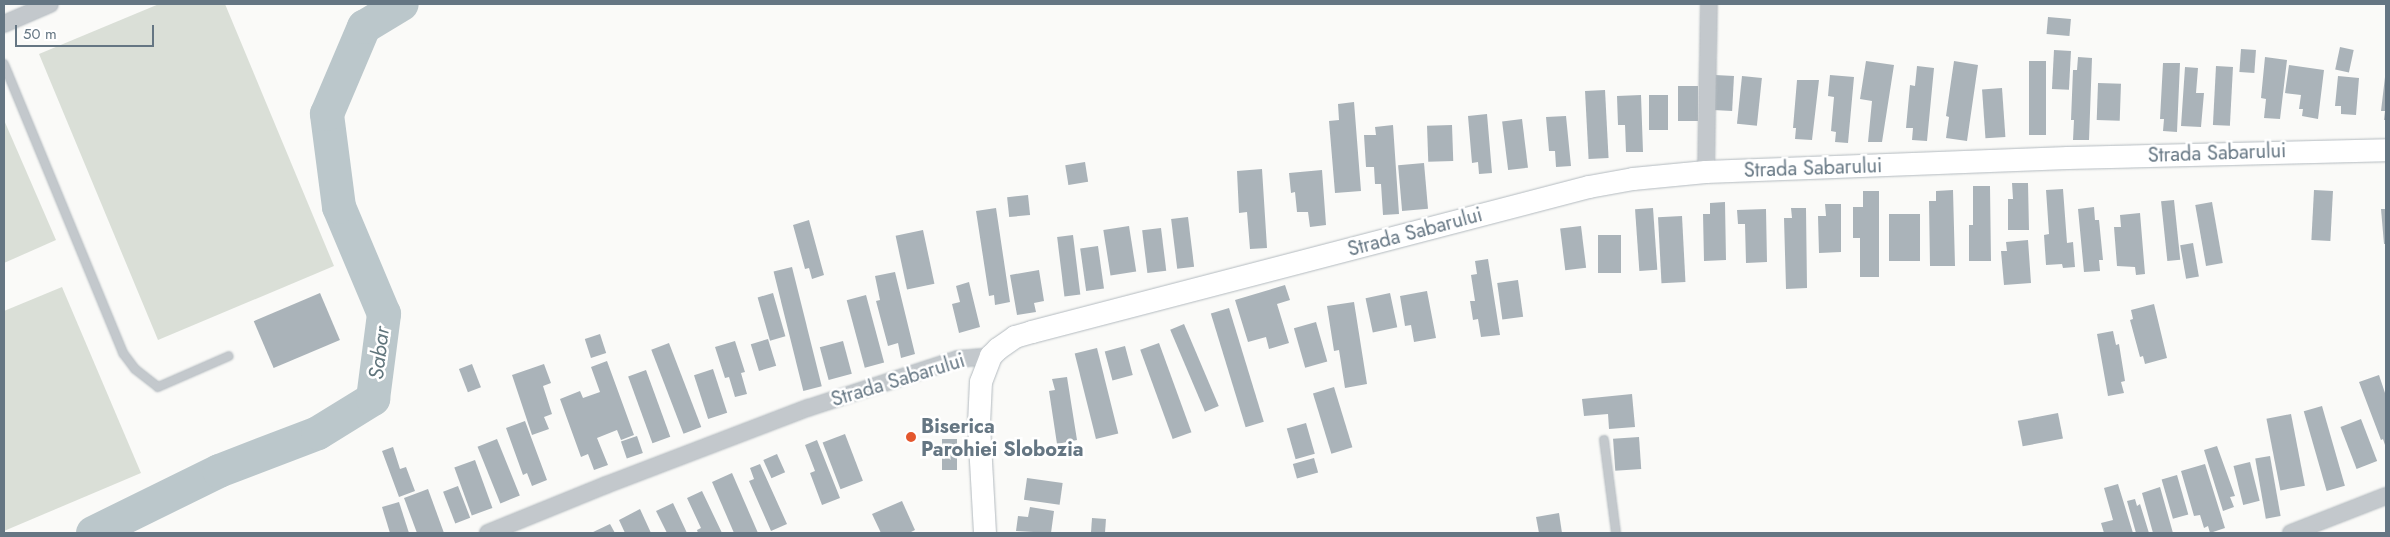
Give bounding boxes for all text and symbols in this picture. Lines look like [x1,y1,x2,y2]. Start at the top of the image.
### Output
scale bar [18,15,156,47]
text: 50 m [23,23,57,45]
street label: Strada Sabarului [2147,139,2287,167]
street label: Strada Sabarului [1743,154,1883,182]
street label: Strada Sabarului [1345,202,1485,262]
water label: Sabar [363,325,395,381]
street label: Strada Sabarului [828,348,968,412]
place label: Biserica Parohiei Slobozia [921,414,1084,461]
marker: Biserica Parohiei Slobozia [905,431,917,443]

